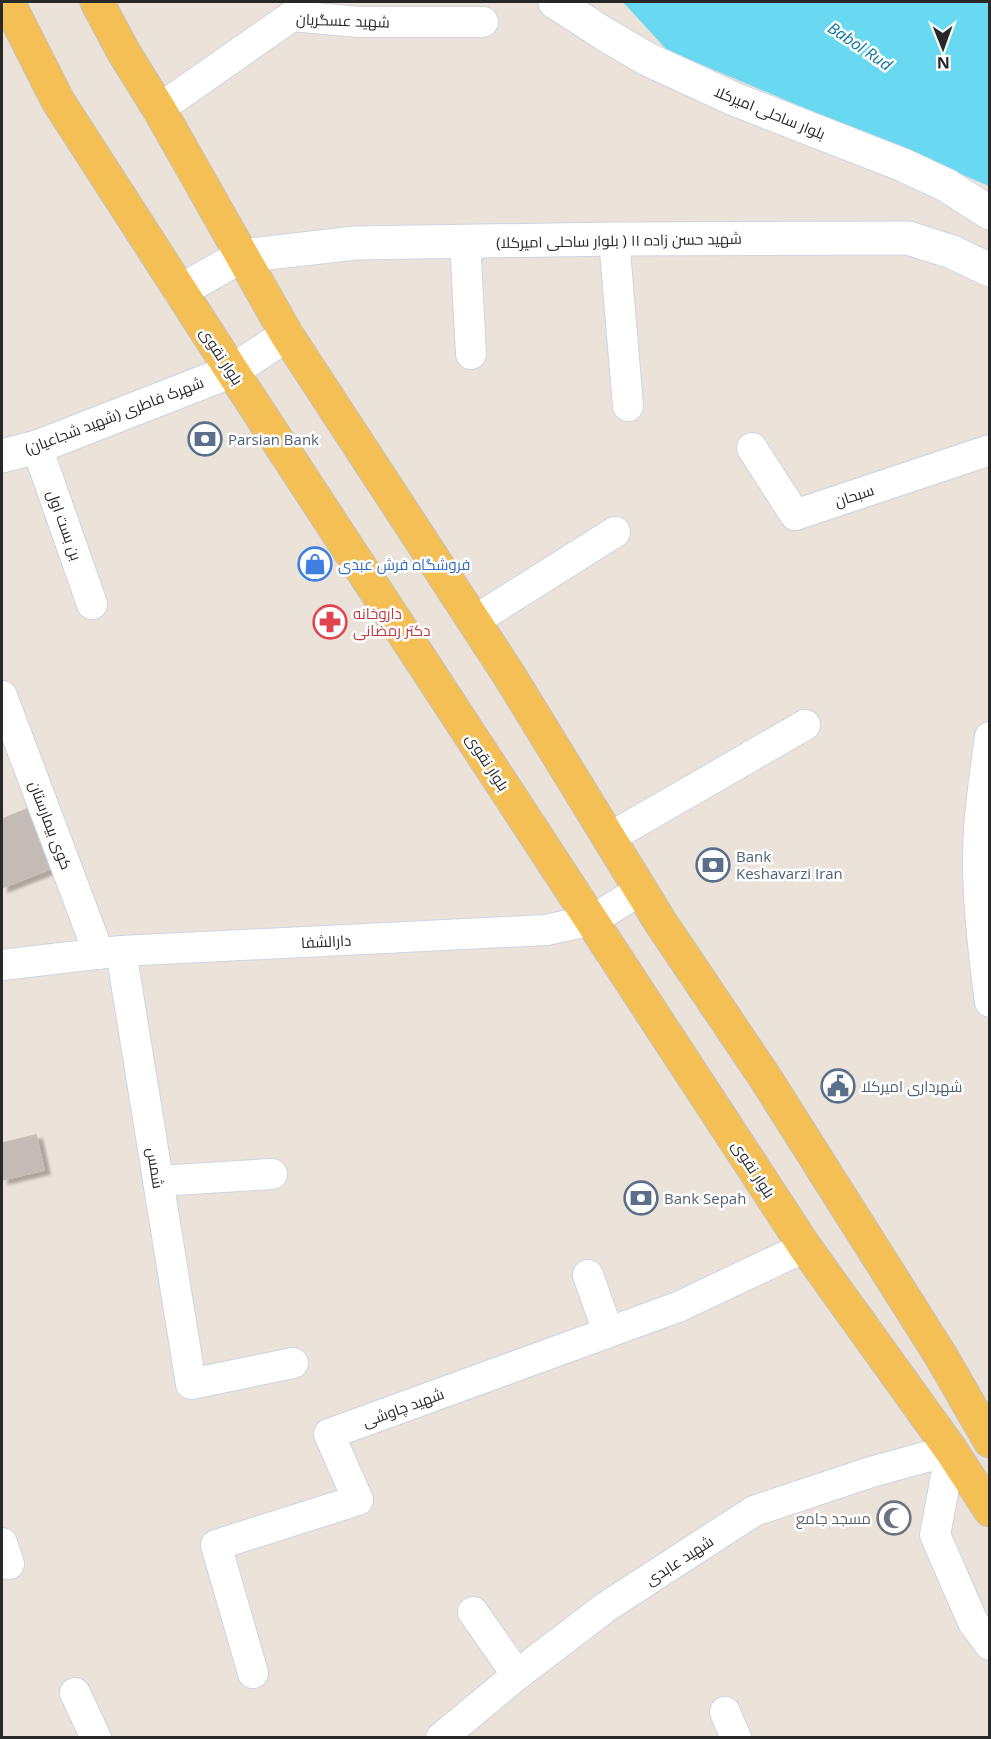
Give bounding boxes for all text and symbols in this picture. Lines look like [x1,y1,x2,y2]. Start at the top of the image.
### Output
street label: شهید عسگریان [296,8,390,33]
water label: Babol Rud [824,17,897,76]
north arrow [913,18,973,78]
text: N [937,52,950,74]
street label: بلوار ساحلی امیرکلا [711,81,828,144]
street label: شهید حسن زاده ۱۱ ( بلوار ساحلی امیرکلا) [496,228,742,253]
street label: بلوار نقوی [195,323,248,389]
street label: شهرک فاطری (شهید شجاعیان) [22,372,207,459]
bank icon: Parsian Bank [187,421,223,457]
place label: Parsian Bank [228,429,319,449]
street label: سبحان [832,479,877,512]
street label: بن بست اول [42,487,87,563]
shop icon: فروشگاه فرش عبدی [297,546,333,582]
place label: فروشگاه فرش عبدی [338,554,470,575]
place label: داروخانه دکتر رمضانی [353,603,431,641]
pharmacy icon: داروخانه دکتر رمضانی [312,604,348,640]
street label: بلوار نقوی [461,729,514,795]
street label: کوی بیمارستان [24,778,77,873]
place label: Bank Keshavarzi Iran [736,846,843,883]
bank icon: Bank Keshavarzi Iran [695,847,731,883]
street label: دارالشفا [300,930,352,952]
public building icon: شهرداری امیرکلا [820,1068,856,1104]
place label: شهرداری امیرکلا [861,1076,962,1097]
street label: بلوار نقوی [727,1136,780,1202]
street label: شمس [142,1146,169,1190]
bank icon: Bank Sepah [623,1180,659,1216]
place label: Bank Sepah [664,1188,746,1208]
street label: شهید چاوشی [360,1383,447,1432]
mosque icon: مسجد جامع [876,1500,912,1536]
place label: مسجد جامع [796,1508,871,1530]
street label: شهید عابدی [641,1531,717,1590]

